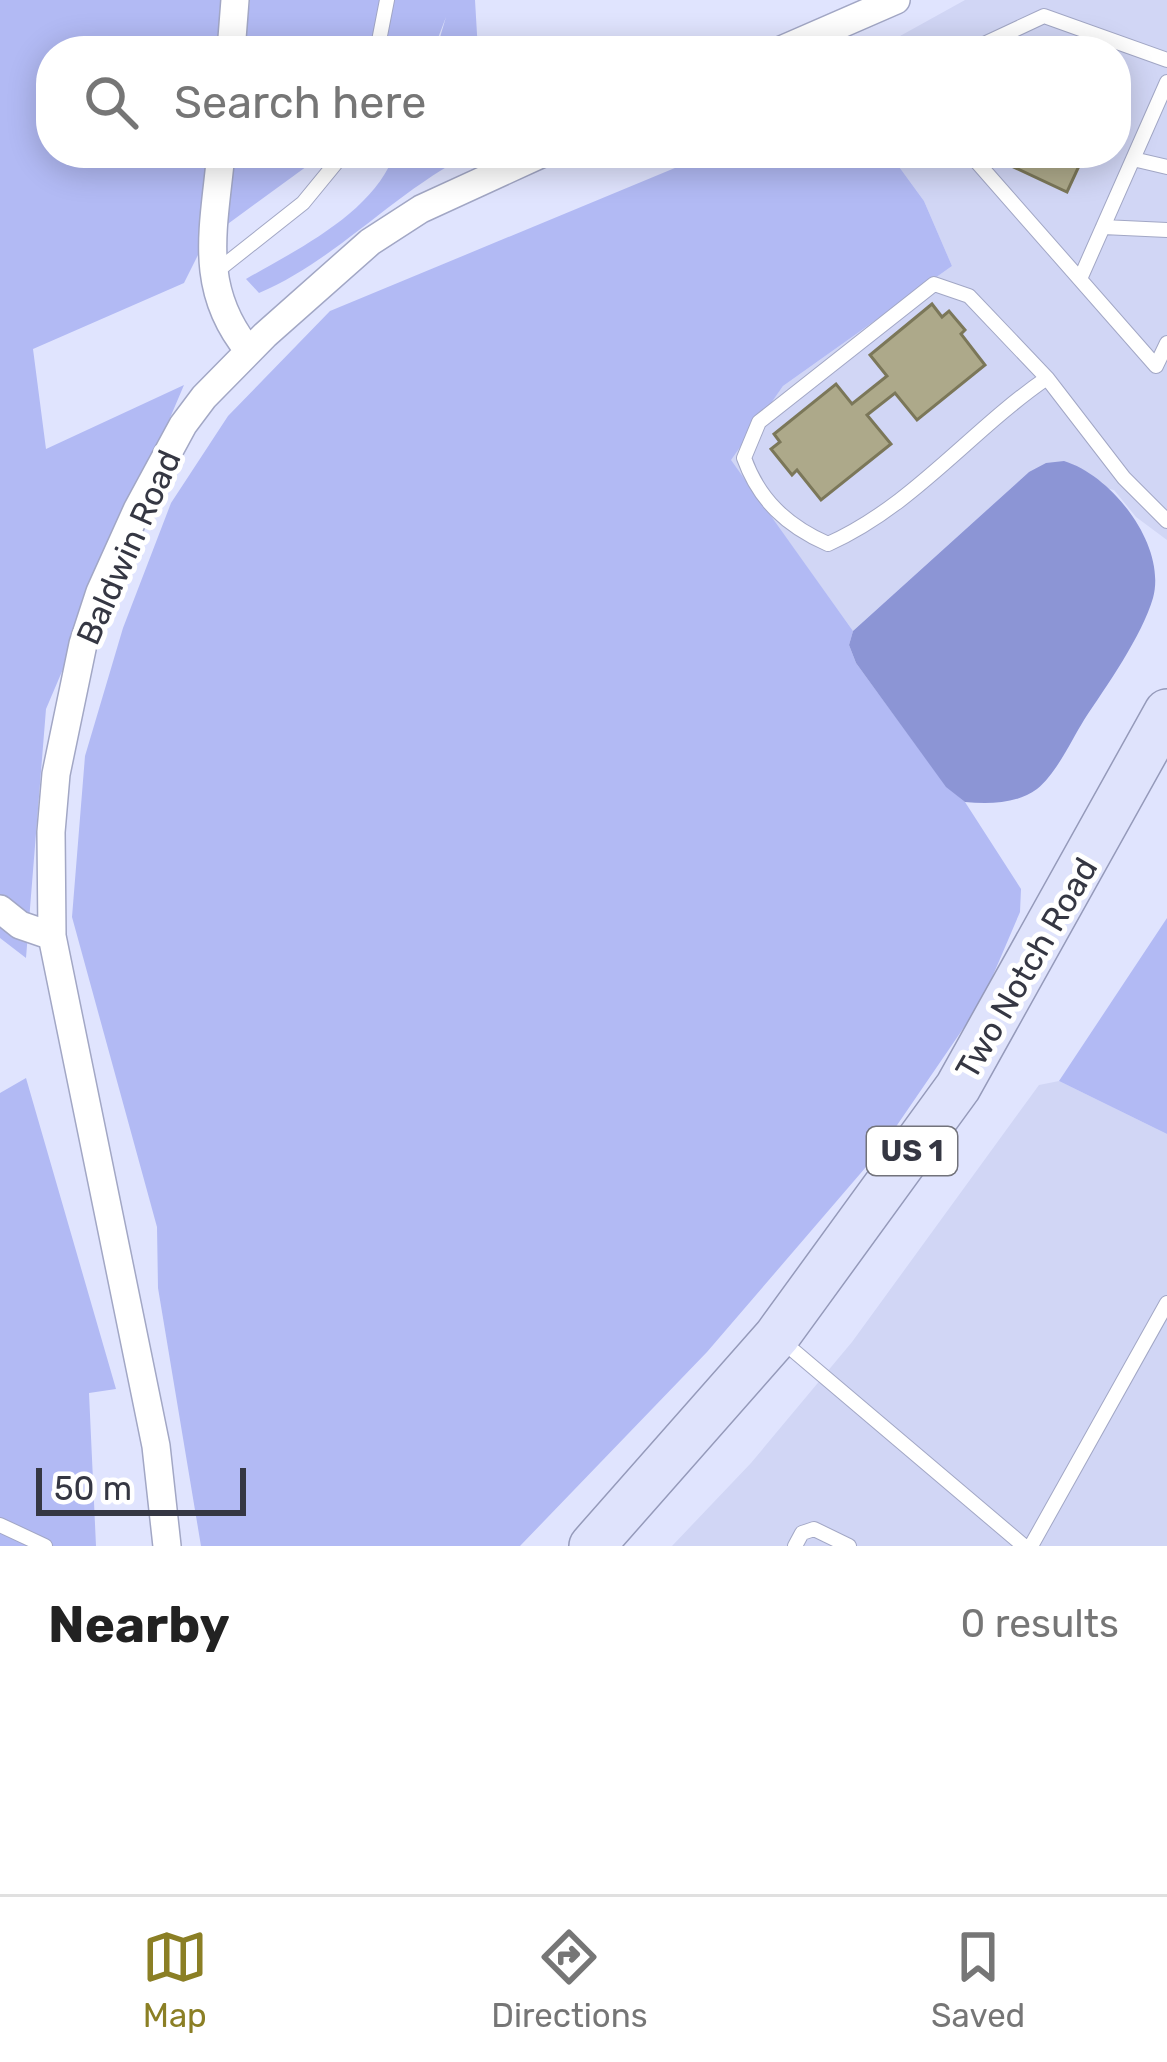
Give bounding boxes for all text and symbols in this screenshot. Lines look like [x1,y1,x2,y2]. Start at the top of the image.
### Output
search box [36,36,1131,168]
icon: search [78,69,144,135]
text: Search here [174,76,426,129]
street label: Baldwin Road [68,444,189,650]
street label: Two Notch Road [947,851,1106,1086]
road number: US 1 [867,1127,957,1175]
scale bar [36,1462,246,1515]
text: 50 m [54,1469,132,1508]
text: Nearby [48,1594,230,1655]
text: 0 results [960,1601,1119,1647]
tab: Map [142,1924,208,2035]
tab: Directions [491,1924,648,2035]
tab: Saved [931,1924,1025,2035]

